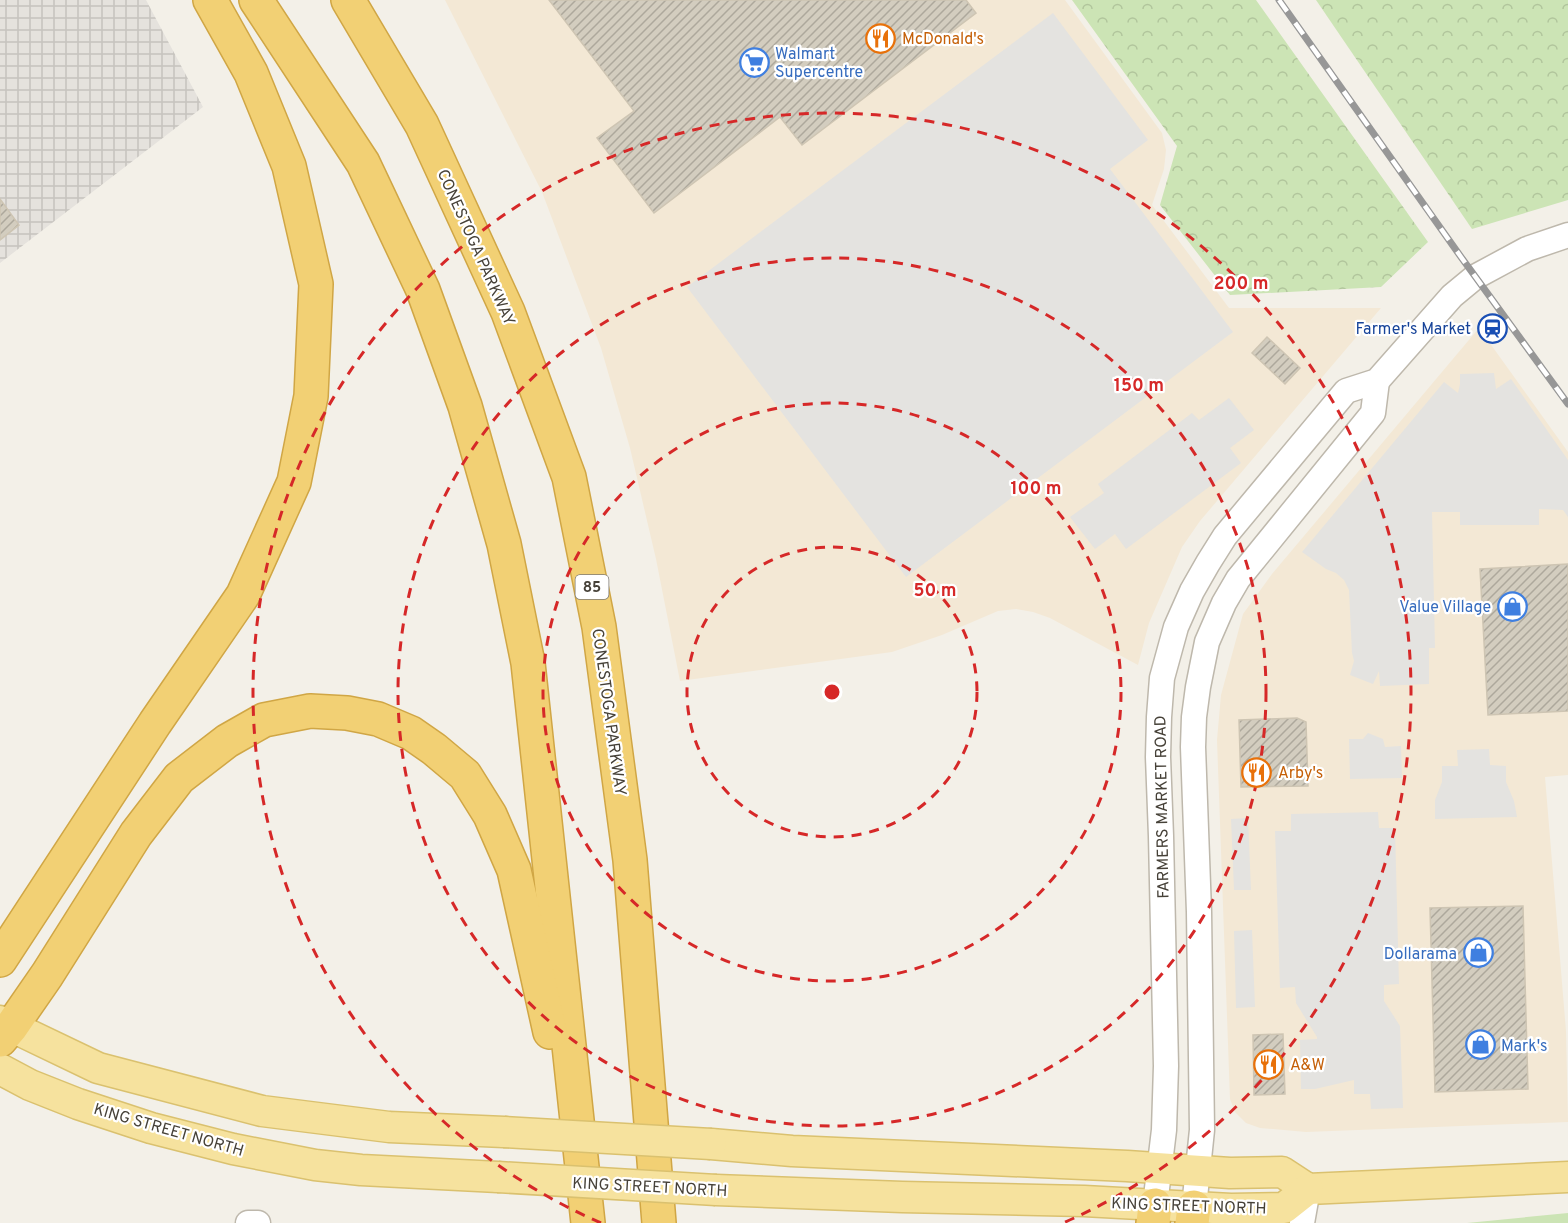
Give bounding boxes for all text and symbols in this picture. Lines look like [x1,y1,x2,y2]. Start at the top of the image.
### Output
restaurant icon: McDonald's [865,22,897,54]
place label: McDonald's [902,30,984,50]
place label: Walmart Supercentre [775,45,863,83]
supermarket icon: Walmart Supercentre [738,46,770,78]
street label: CONESTOGA PARKWAY [432,167,519,329]
text: 200 m [1213,273,1269,296]
station icon: Farmer's Market [1476,312,1508,344]
place label: Farmer's Market [1355,320,1471,340]
text: 150 m [1114,375,1164,398]
text: 100 m [1010,478,1062,501]
road number: 85 [576,575,608,599]
text: 50 m [913,580,957,603]
shop icon: Value Village [1496,590,1528,622]
place label: Value Village [1399,598,1491,618]
street label: CONESTOGA PARKWAY [586,627,630,797]
centre of rings [822,682,842,702]
street label: FARMERS MARKET ROAD [1151,715,1175,899]
restaurant icon: Arby's [1241,756,1273,788]
place label: Arby's [1278,764,1323,784]
shop icon: Dollarama [1462,937,1494,969]
place label: Dollarama [1384,945,1457,965]
shop icon: Mark's [1464,1029,1496,1061]
place label: Mark's [1501,1037,1548,1057]
restaurant icon: A&W [1253,1048,1285,1080]
place label: A&W [1290,1056,1325,1076]
street label: KING STREET NORTH [91,1100,246,1162]
street label: KING STREET NORTH [572,1174,728,1202]
street label: KING STREET NORTH [1111,1194,1267,1220]

